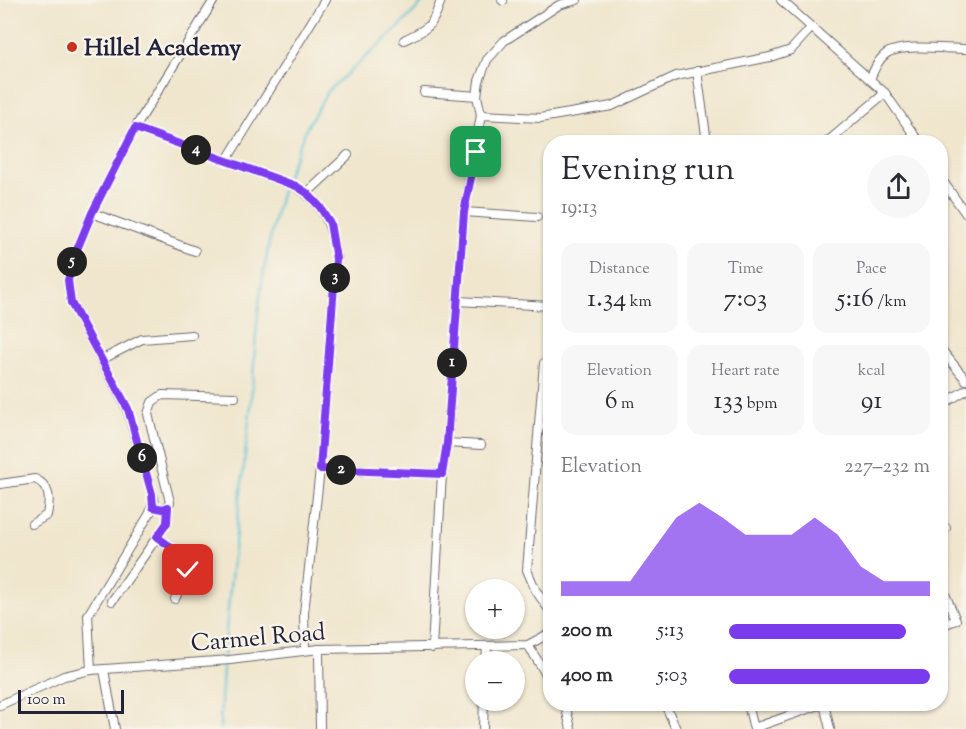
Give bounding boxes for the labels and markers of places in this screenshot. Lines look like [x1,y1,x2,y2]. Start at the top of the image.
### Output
place label: Hillel Academy [84,32,241,66]
marker: Hillel Academy [65,40,79,54]
pin [450,126,501,177]
pin: 4 [181,135,211,165]
pin: 5 [57,247,87,277]
pin: 3 [320,263,350,293]
pin: 1 [437,348,467,378]
pin: 6 [127,443,157,473]
pin: 2 [326,455,356,485]
pin [162,544,213,595]

